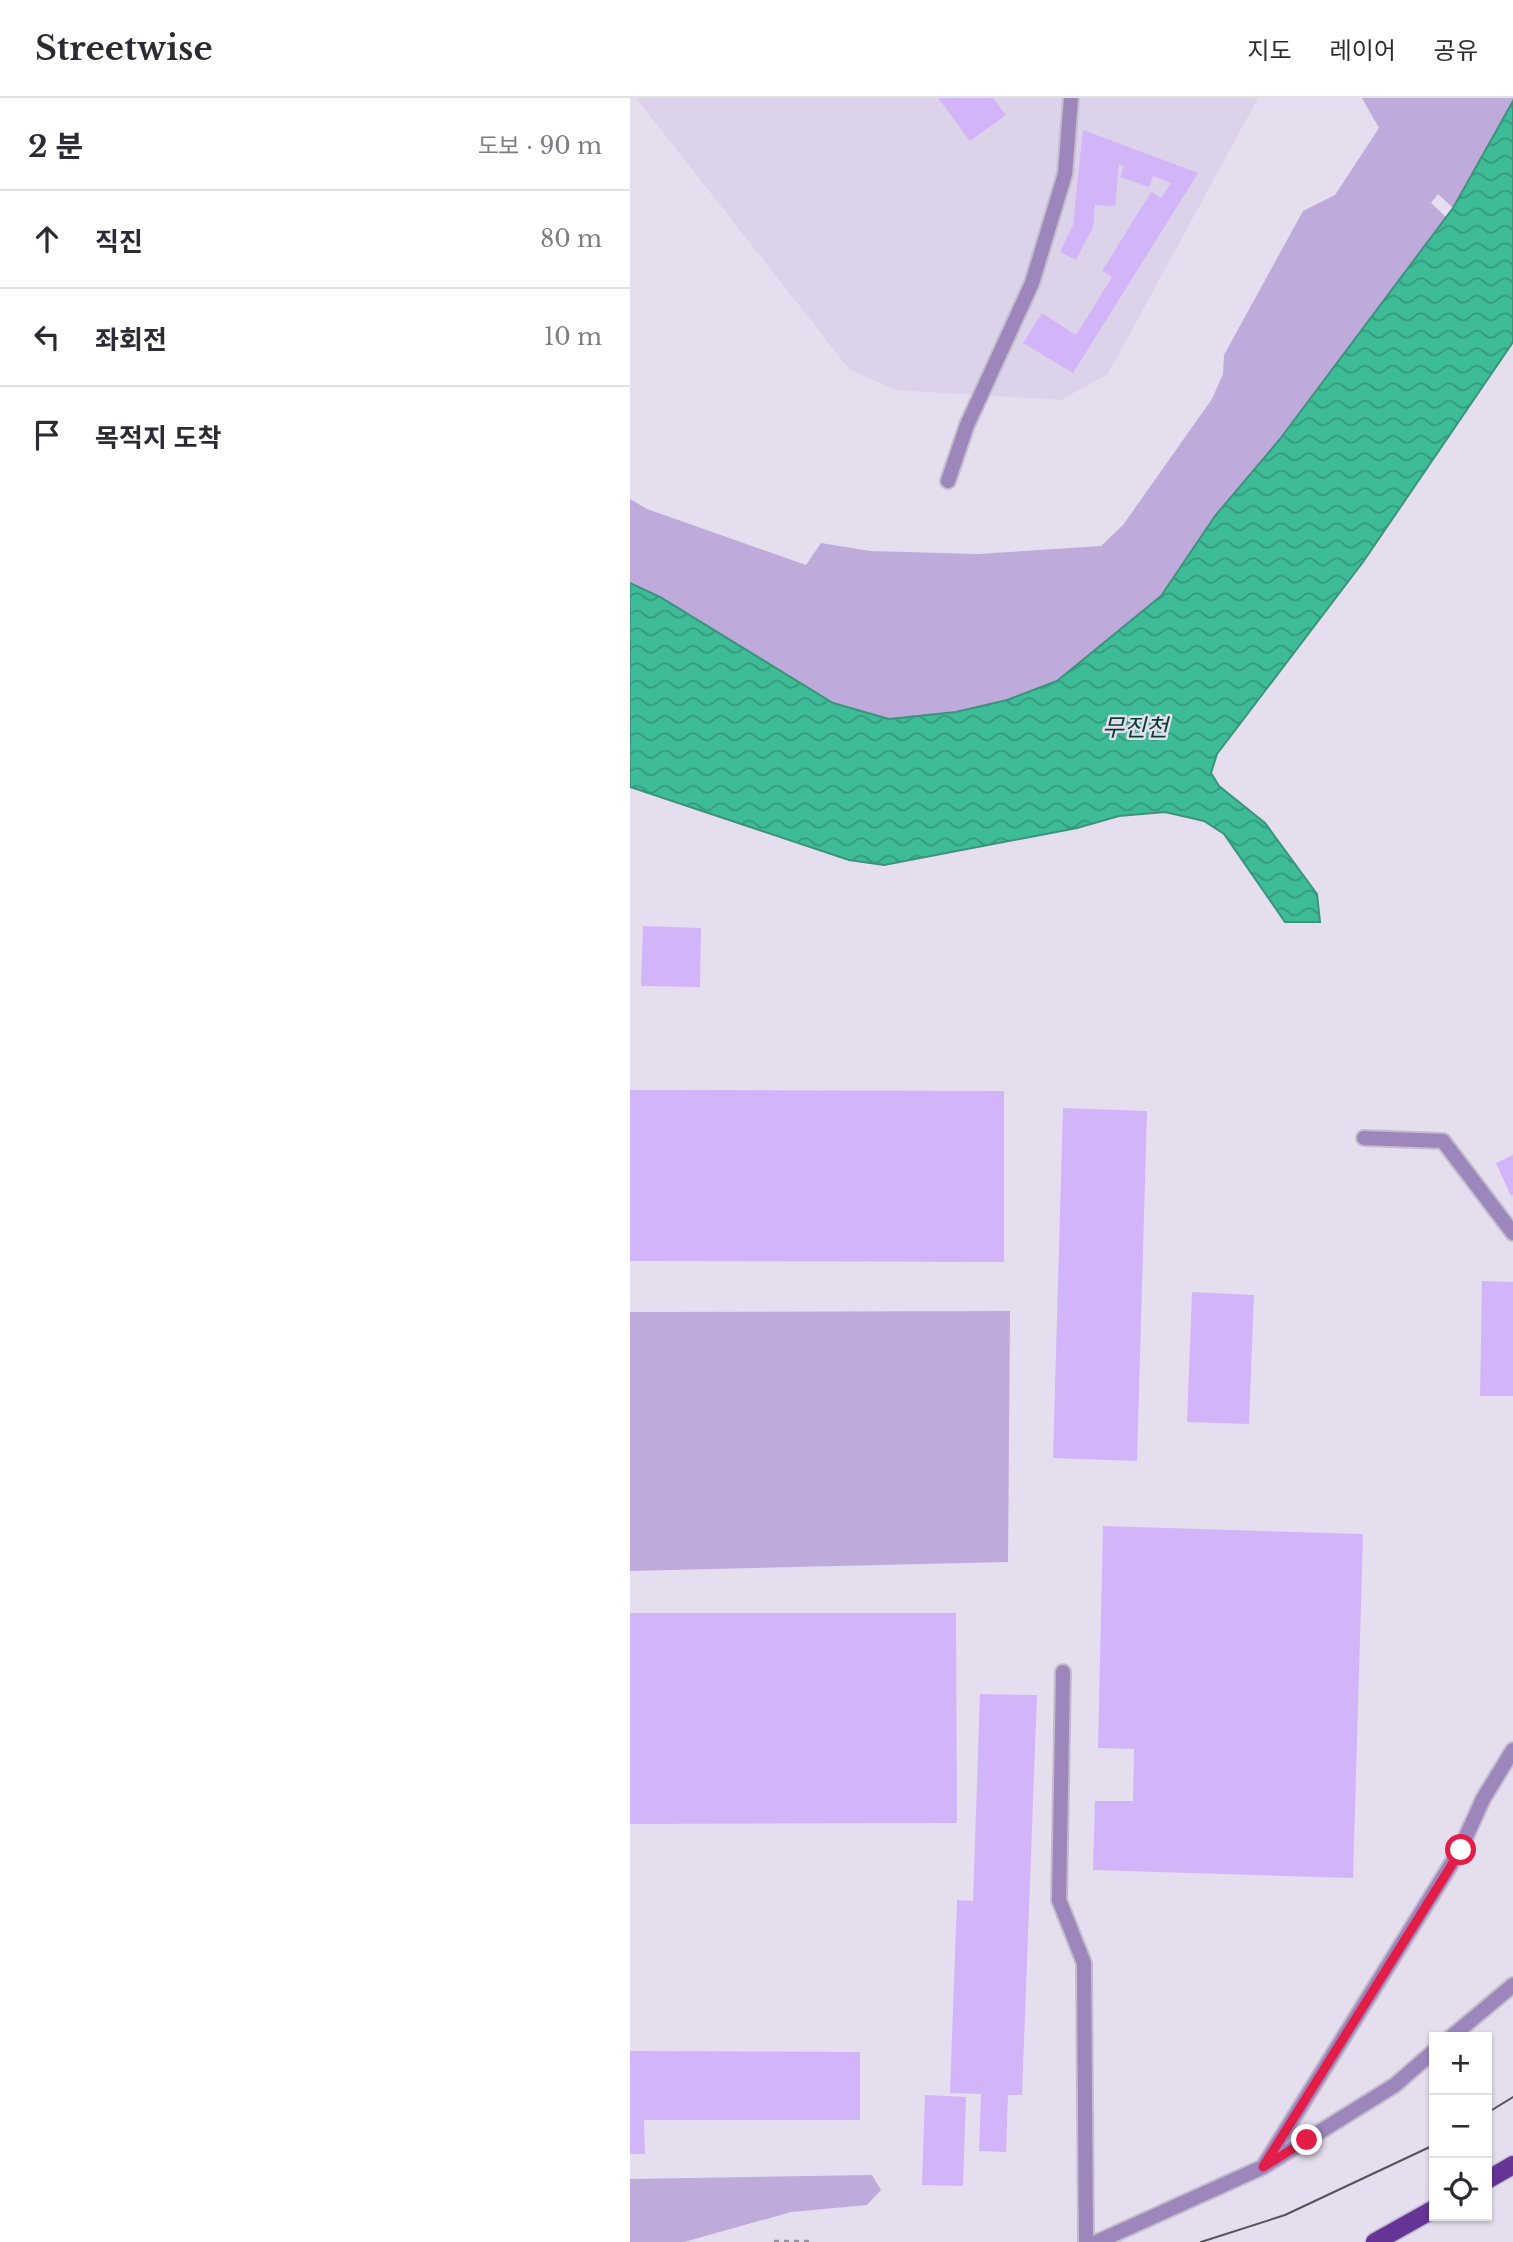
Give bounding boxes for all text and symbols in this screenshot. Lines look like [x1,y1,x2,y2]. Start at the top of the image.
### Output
text: Streetwise [35,28,213,69]
text: 지도 [1247,36,1292,65]
text: 레이어 [1330,36,1396,65]
text: 공유 [1434,36,1478,65]
text: 2 분 [28,128,83,165]
text: 도보 · 90 m [477,132,602,160]
icon: ahead [28,220,66,258]
text: 80 m [540,225,602,253]
text: 직진 [95,226,143,258]
icon: left [28,318,66,356]
text: 10 m [544,323,602,351]
text: 좌회전 [95,324,167,356]
icon: arrive [28,416,66,454]
text: 목적지 도착 [95,422,222,454]
water label: 무진천 [1102,713,1171,742]
route start [1445,1834,1476,1865]
map controls [1429,2032,1492,2221]
button: + [1429,2032,1492,2095]
button: − [1429,2095,1492,2158]
route end [1291,2124,1322,2155]
button: locate [1429,2158,1492,2221]

